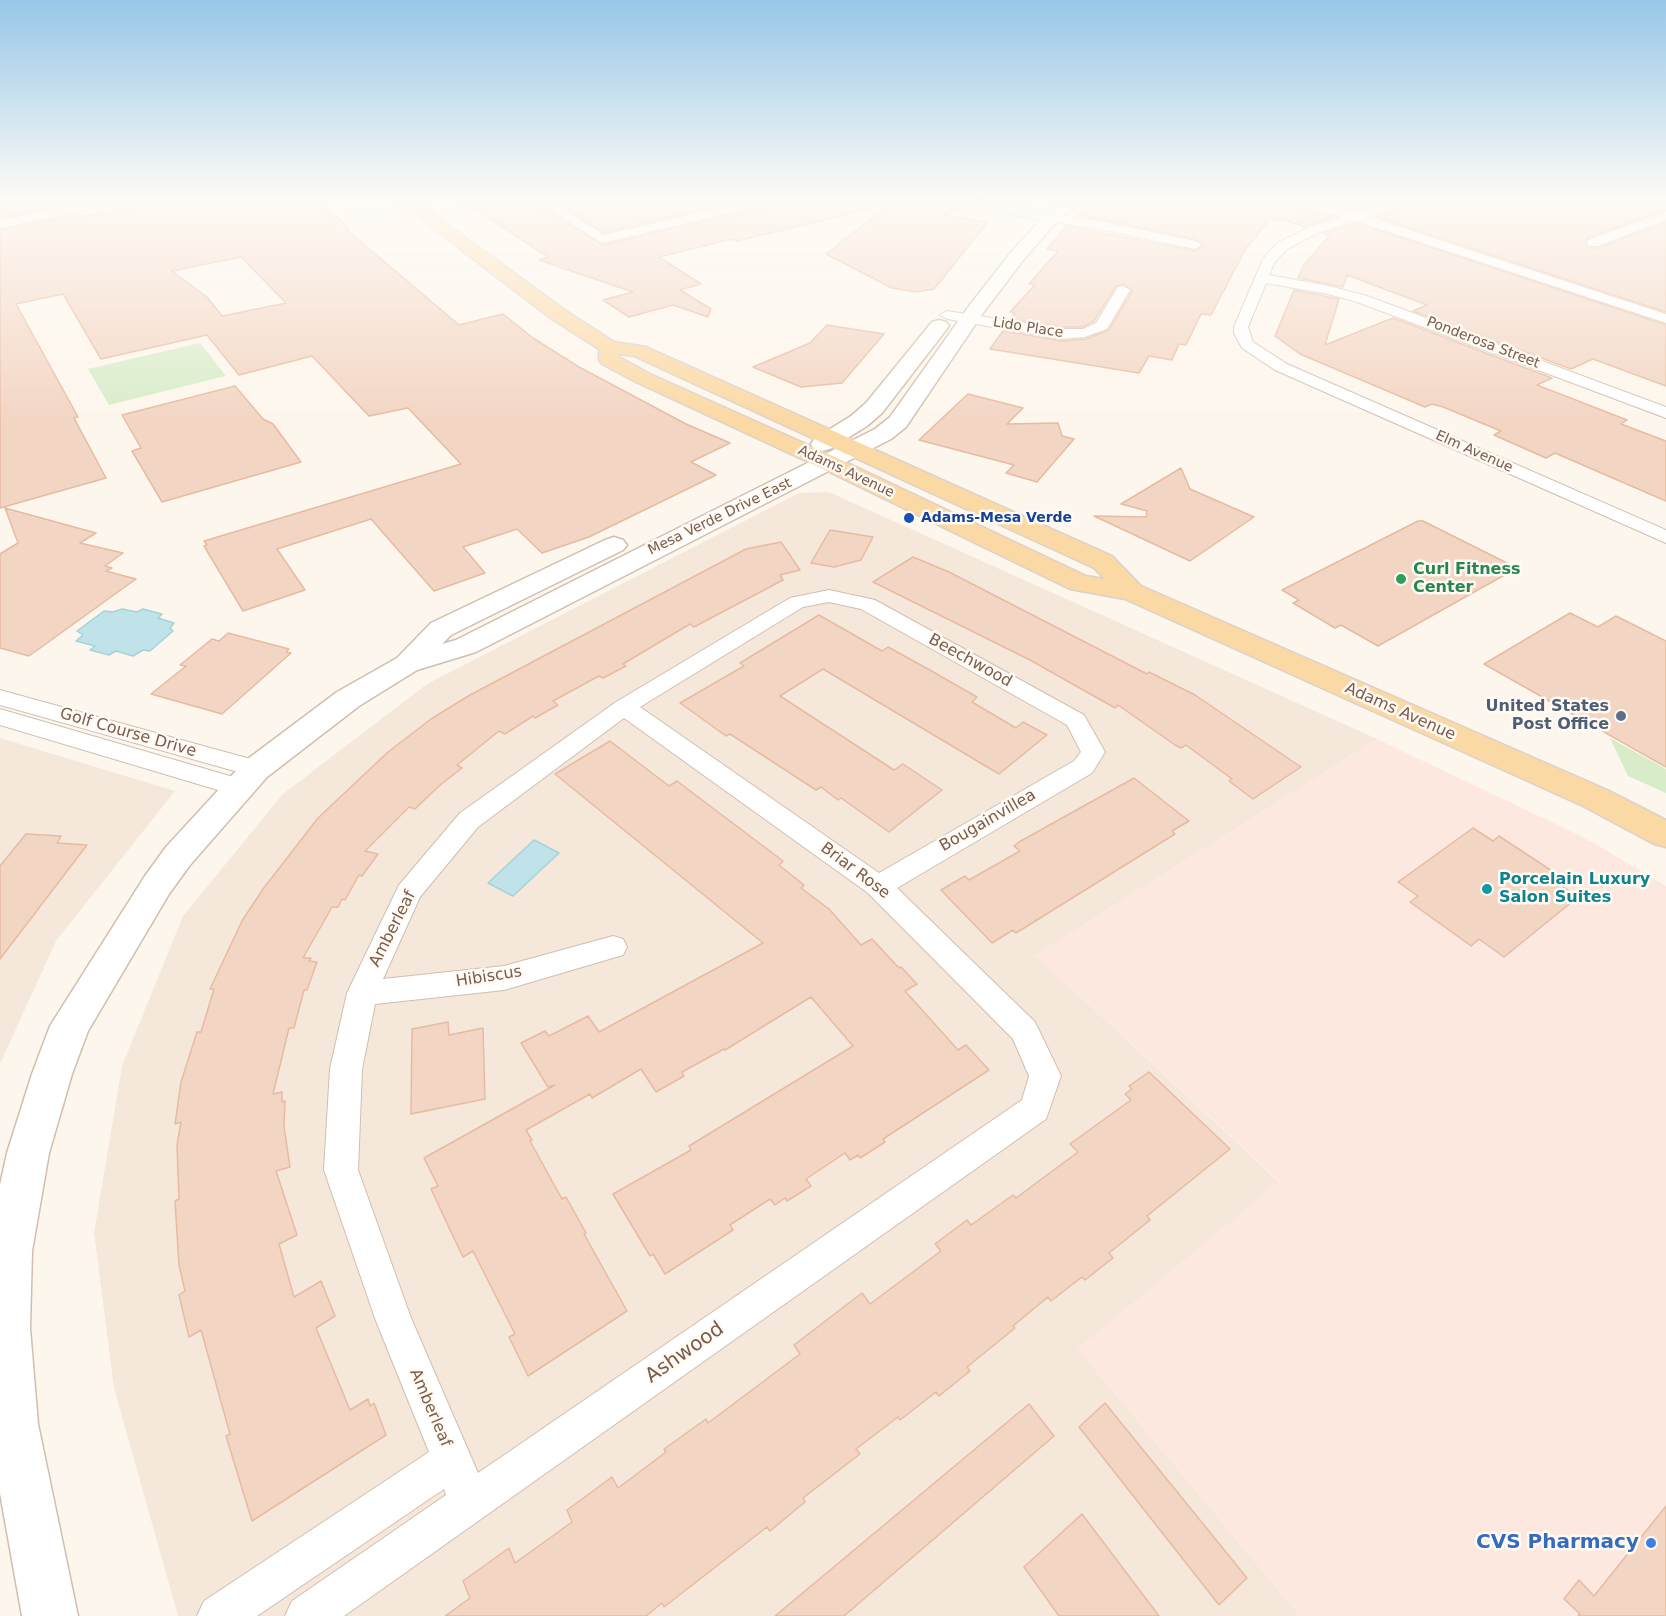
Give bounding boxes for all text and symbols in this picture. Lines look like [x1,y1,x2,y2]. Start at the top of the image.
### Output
street label: Lido Place [992,314,1064,342]
street label: Ponderosa Street [1424,314,1542,372]
street label: Elm Avenue [1433,427,1515,477]
street label: Adams Avenue [795,442,897,502]
street label: Mesa Verde Drive East [646,475,794,559]
place label: Adams-Mesa Verde [921,510,1072,526]
marker: Adams-Mesa Verde [902,511,916,525]
place label: Curl Fitness Center [1413,560,1520,598]
marker: Curl Fitness Center [1394,572,1408,586]
street label: Beechwood [925,630,1015,692]
street label: Adams Avenue [1342,679,1458,745]
place label: United States Post Office [1486,697,1609,735]
street label: Golf Course Drive [58,704,198,762]
marker: United States Post Office [1614,709,1628,723]
street label: Bougainvillea [936,786,1040,856]
street label: Briar Rose [817,839,893,903]
place label: Porcelain Luxury Salon Suites [1499,870,1650,908]
marker: Porcelain Luxury Salon Suites [1480,882,1494,896]
street label: Amberleaf [366,888,420,970]
street label: Hibiscus [455,962,523,992]
street label: Ashwood [641,1317,729,1389]
street label: Amberleaf [405,1366,455,1450]
place label: CVS Pharmacy [1476,1531,1639,1555]
marker: CVS Pharmacy [1644,1536,1658,1550]

